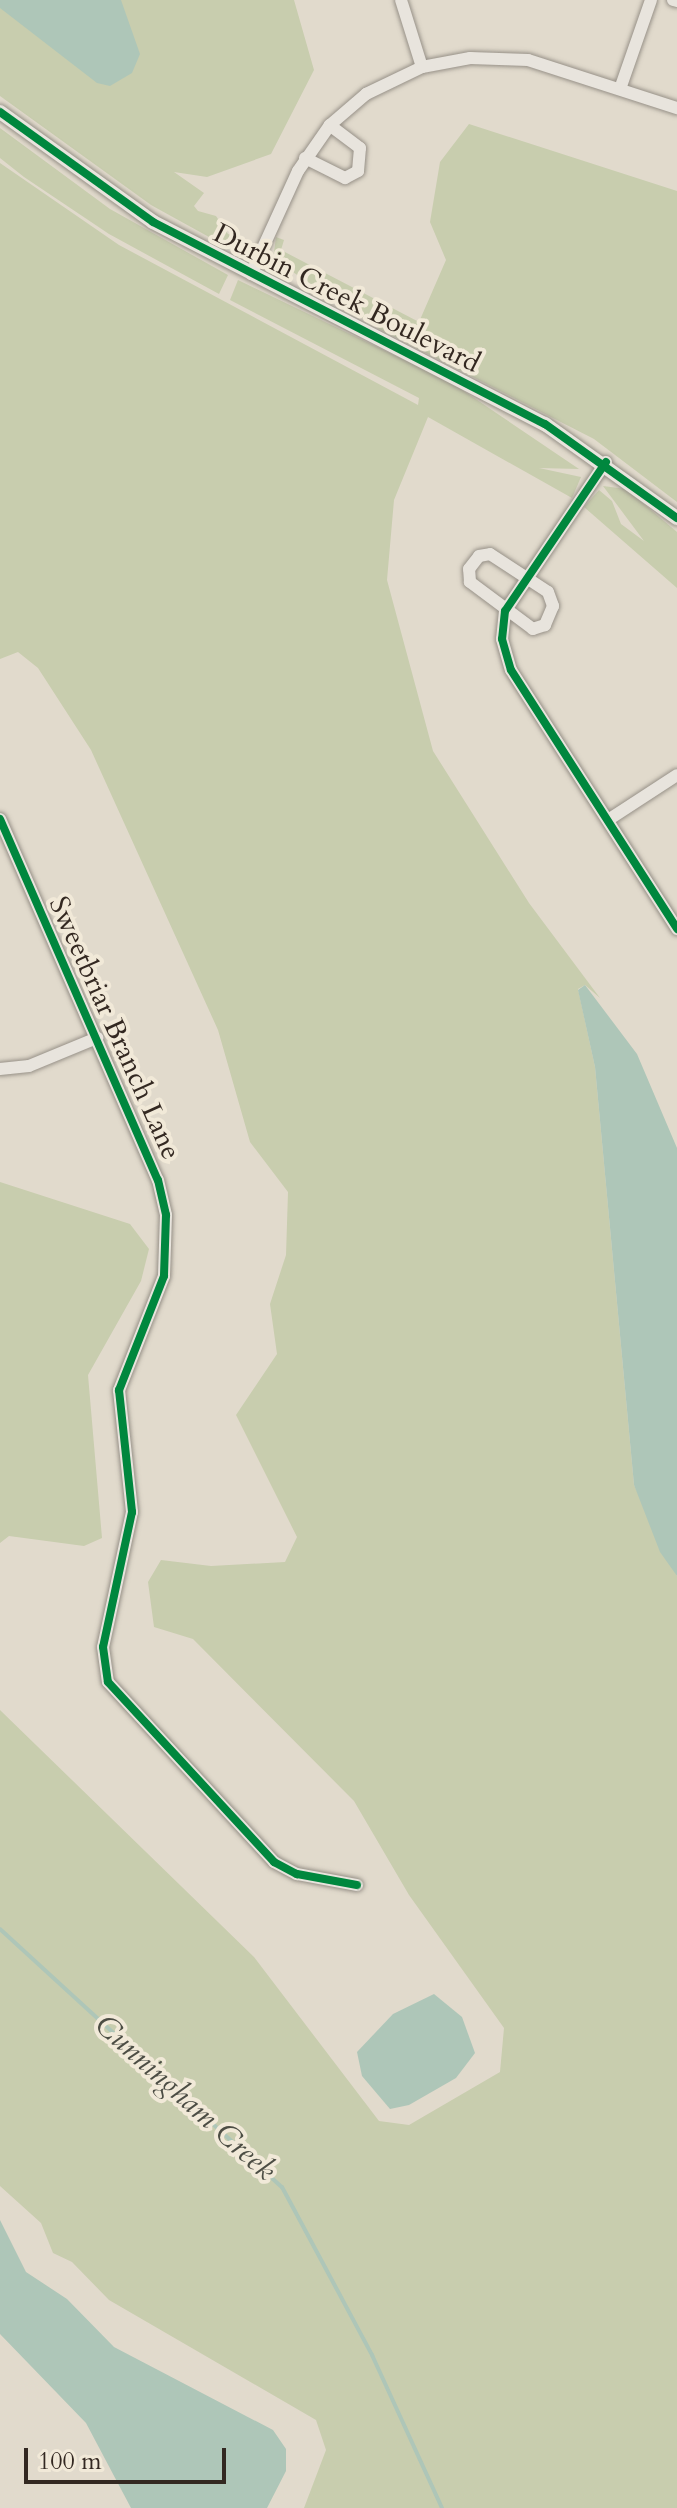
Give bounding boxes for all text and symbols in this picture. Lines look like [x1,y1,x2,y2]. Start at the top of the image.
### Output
street label: Durbin Creek Boulevard [208,216,486,380]
street label: Sweetbriar Branch Lane [42,891,188,1165]
water label: Cunningham Creek [87,2007,283,2189]
scale bar [28,2432,230,2482]
text: 100 m [38,2445,102,2478]

